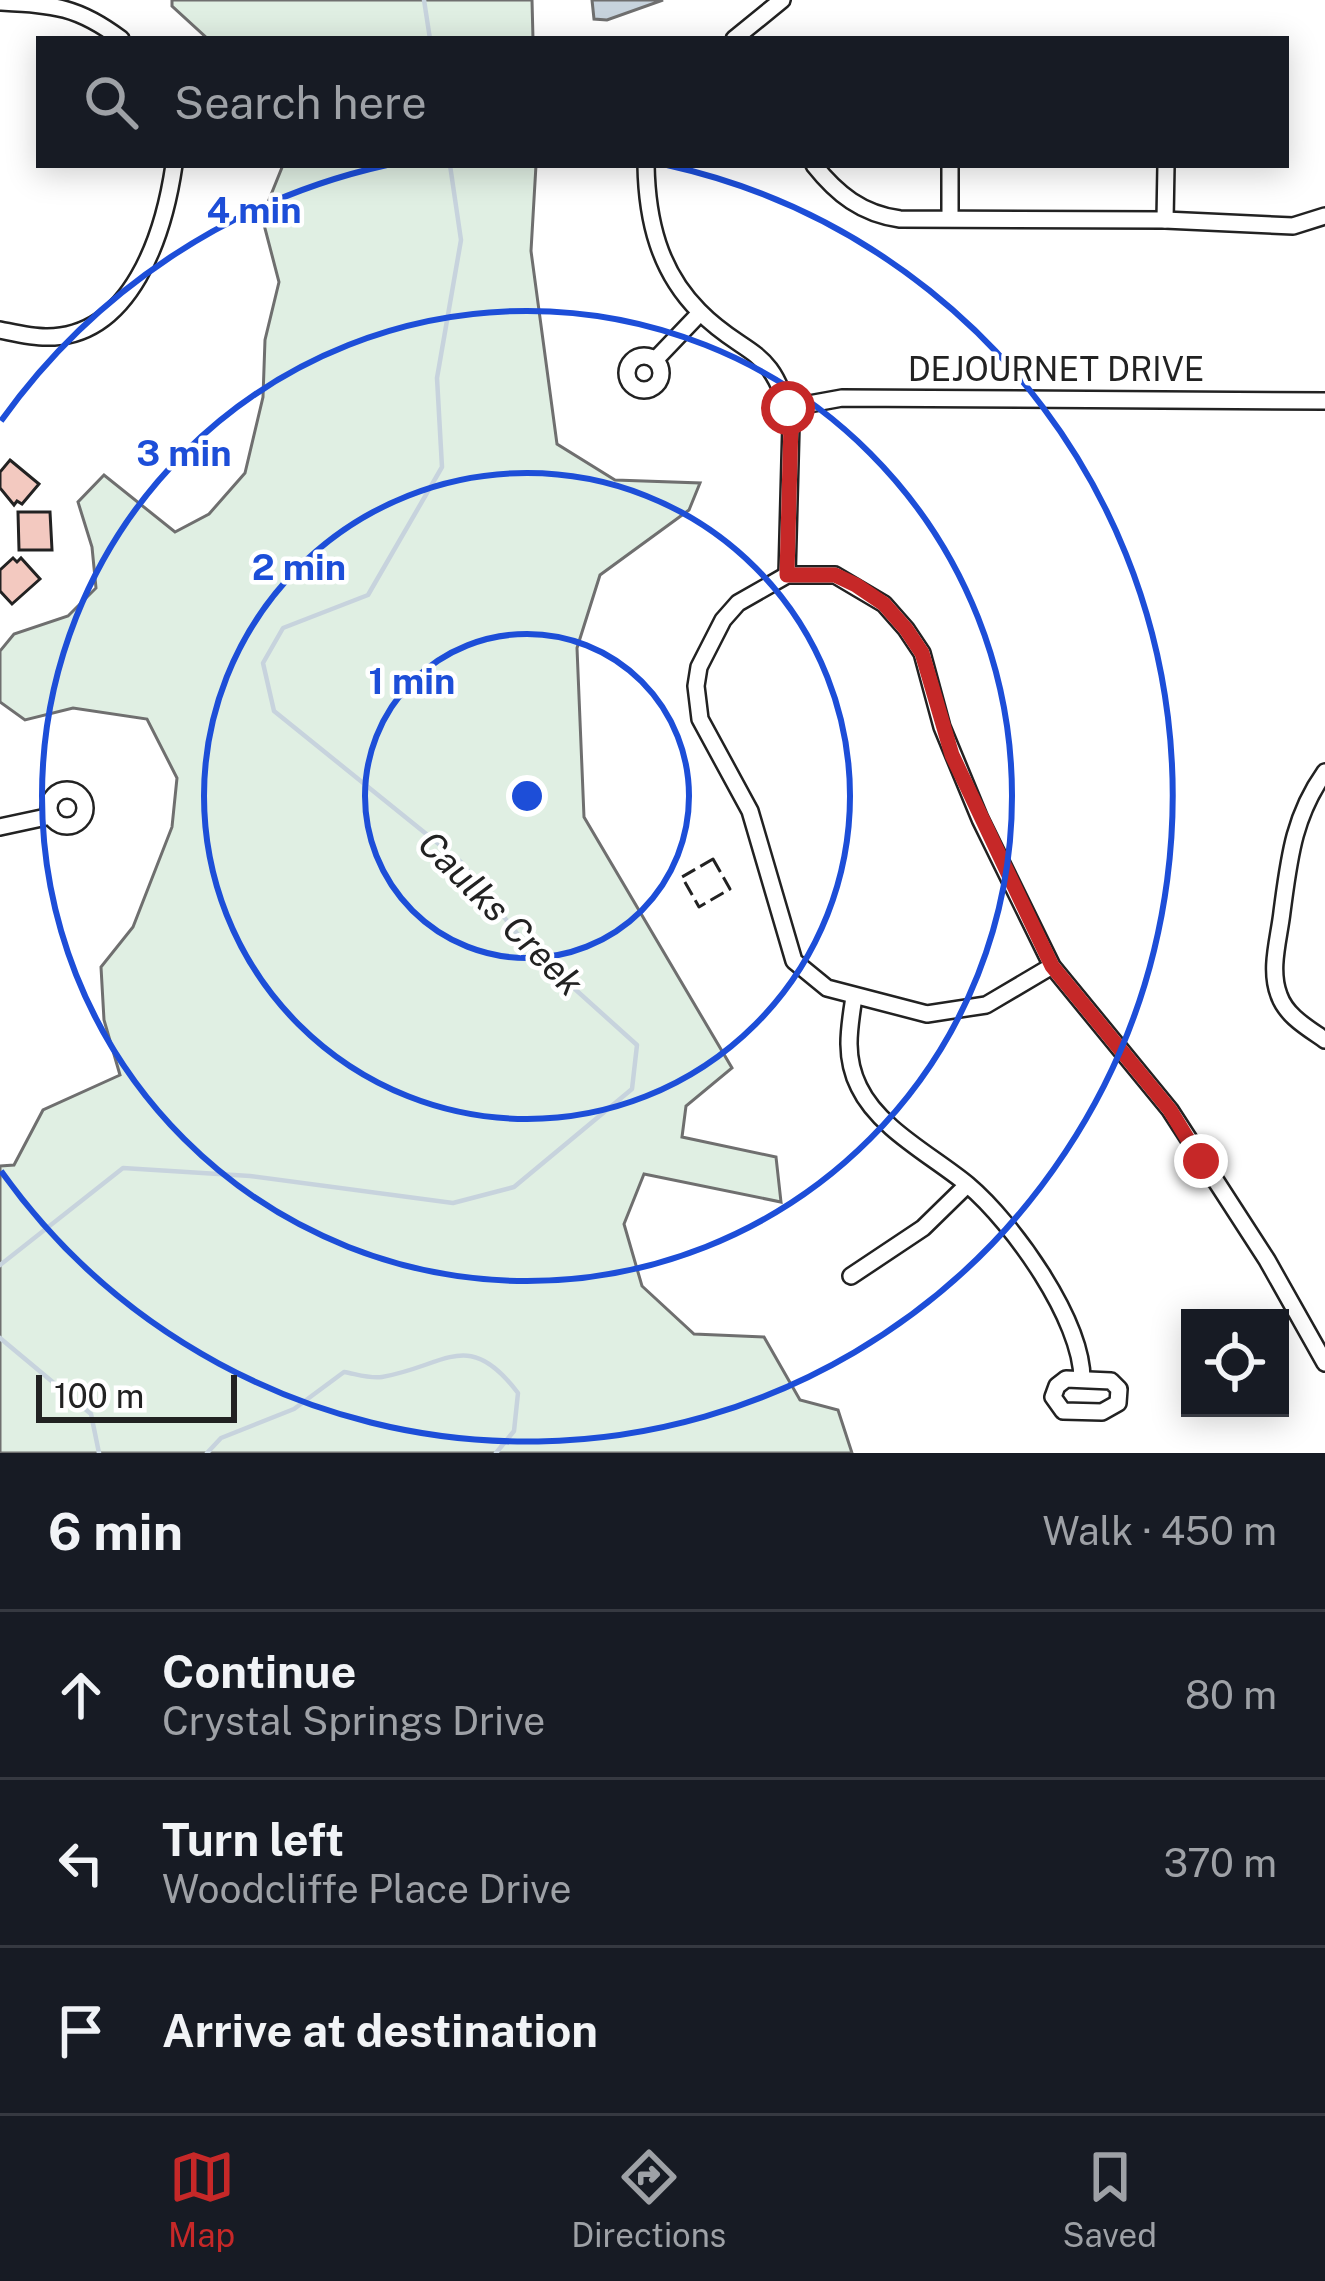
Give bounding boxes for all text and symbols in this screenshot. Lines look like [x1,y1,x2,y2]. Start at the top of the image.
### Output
search box [36,36,1289,168]
icon: search [78,69,144,135]
text: Search here [174,76,427,129]
text: 4 min [206,189,302,231]
street label: DEJOURNET DRIVE [908,350,1204,388]
route start [761,381,815,435]
text: 3 min [136,432,232,474]
text: 2 min [252,546,346,588]
text: 1 min [369,660,455,702]
centre of rings [506,775,548,817]
water label: Caulks Creek [410,822,592,1004]
route end [1174,1134,1228,1188]
map controls [1181,1309,1289,1417]
button: locate [1181,1309,1289,1417]
scale bar [36,1369,237,1422]
text: 100 m [54,1377,144,1415]
text: 6 min [48,1502,183,1561]
text: Walk · 450 m [1043,1508,1277,1554]
text: Continue [162,1645,356,1698]
icon: ahead [48,1662,114,1728]
text: 80 m [1185,1672,1277,1718]
text: Crystal Springs Drive [162,1698,545,1744]
text: Turn left [162,1813,344,1866]
icon: left [48,1830,114,1896]
text: 370 m [1163,1840,1277,1886]
text: Woodcliffe Place Drive [162,1866,572,1912]
icon: arrive [48,1998,114,2064]
text: Arrive at destination [162,2004,598,2057]
tab: Map [168,2144,235,2254]
tab: Directions [571,2144,726,2254]
tab: Saved [1063,2144,1157,2254]

